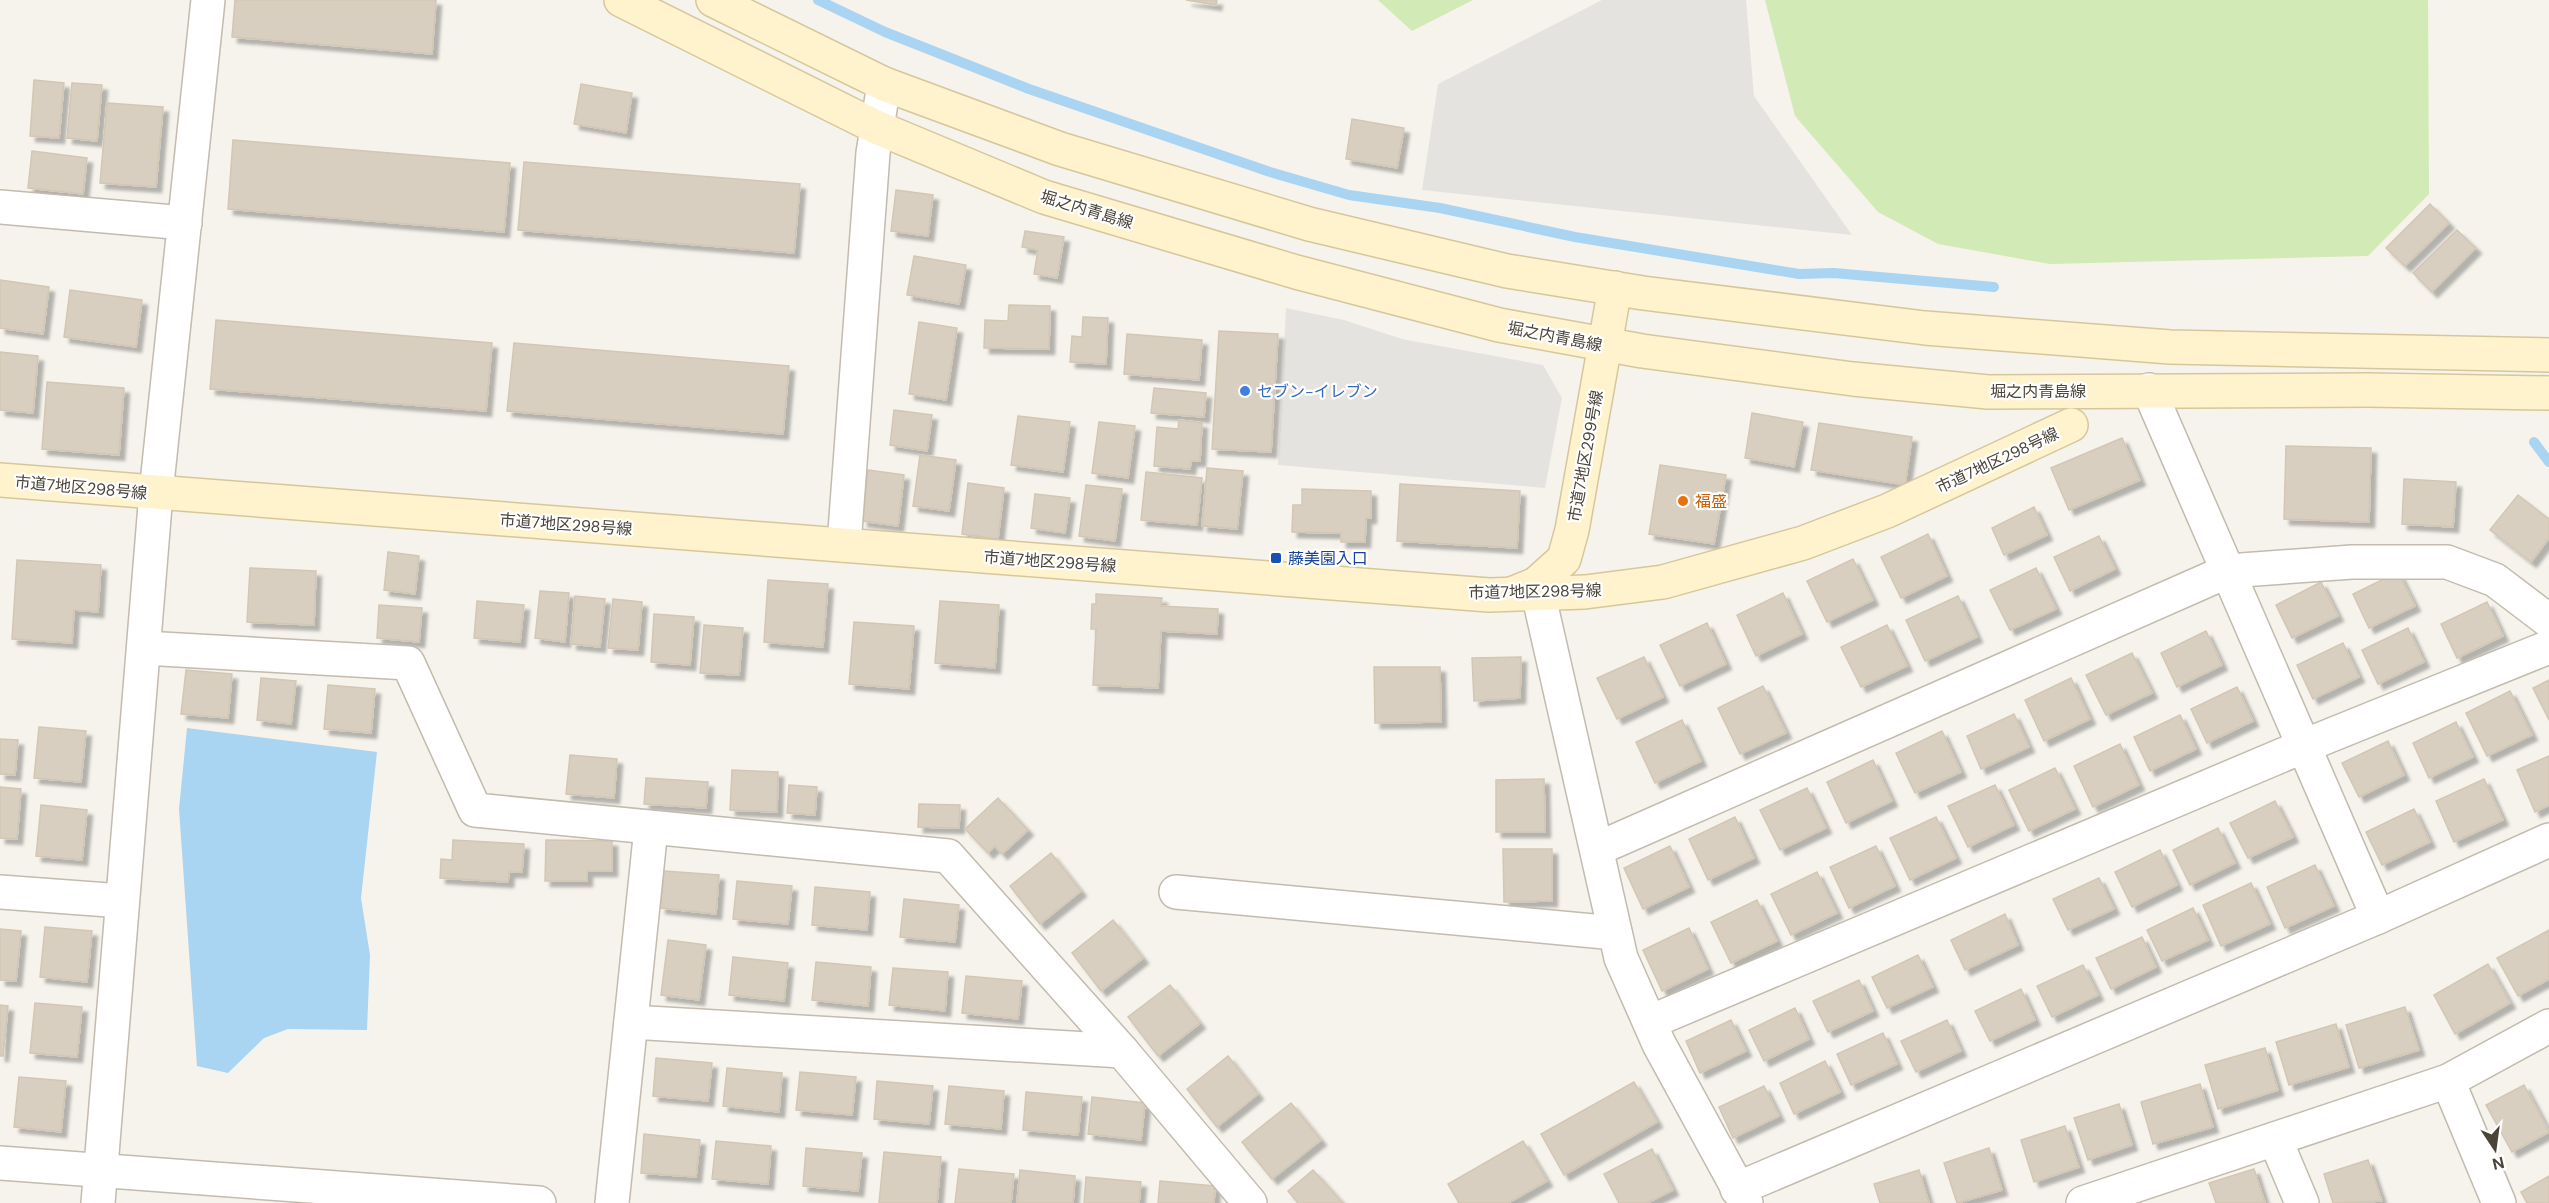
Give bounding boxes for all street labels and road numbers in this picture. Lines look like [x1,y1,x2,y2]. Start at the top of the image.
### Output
street label: 堀之内青島線 [1038,185,1136,234]
street label: 堀之内青島線 [1506,317,1604,356]
street label: 堀之内青島線 [1990,381,2086,402]
street label: 市道7地区299号線 [1564,388,1607,524]
street label: 市道7地区298号線 [1932,423,2062,498]
street label: 市道7地区298号線 [14,471,148,504]
street label: 市道7地区298号線 [499,509,633,540]
street label: 市道7地区298号線 [983,546,1117,577]
street label: 市道7地区298号線 [1468,580,1602,603]

